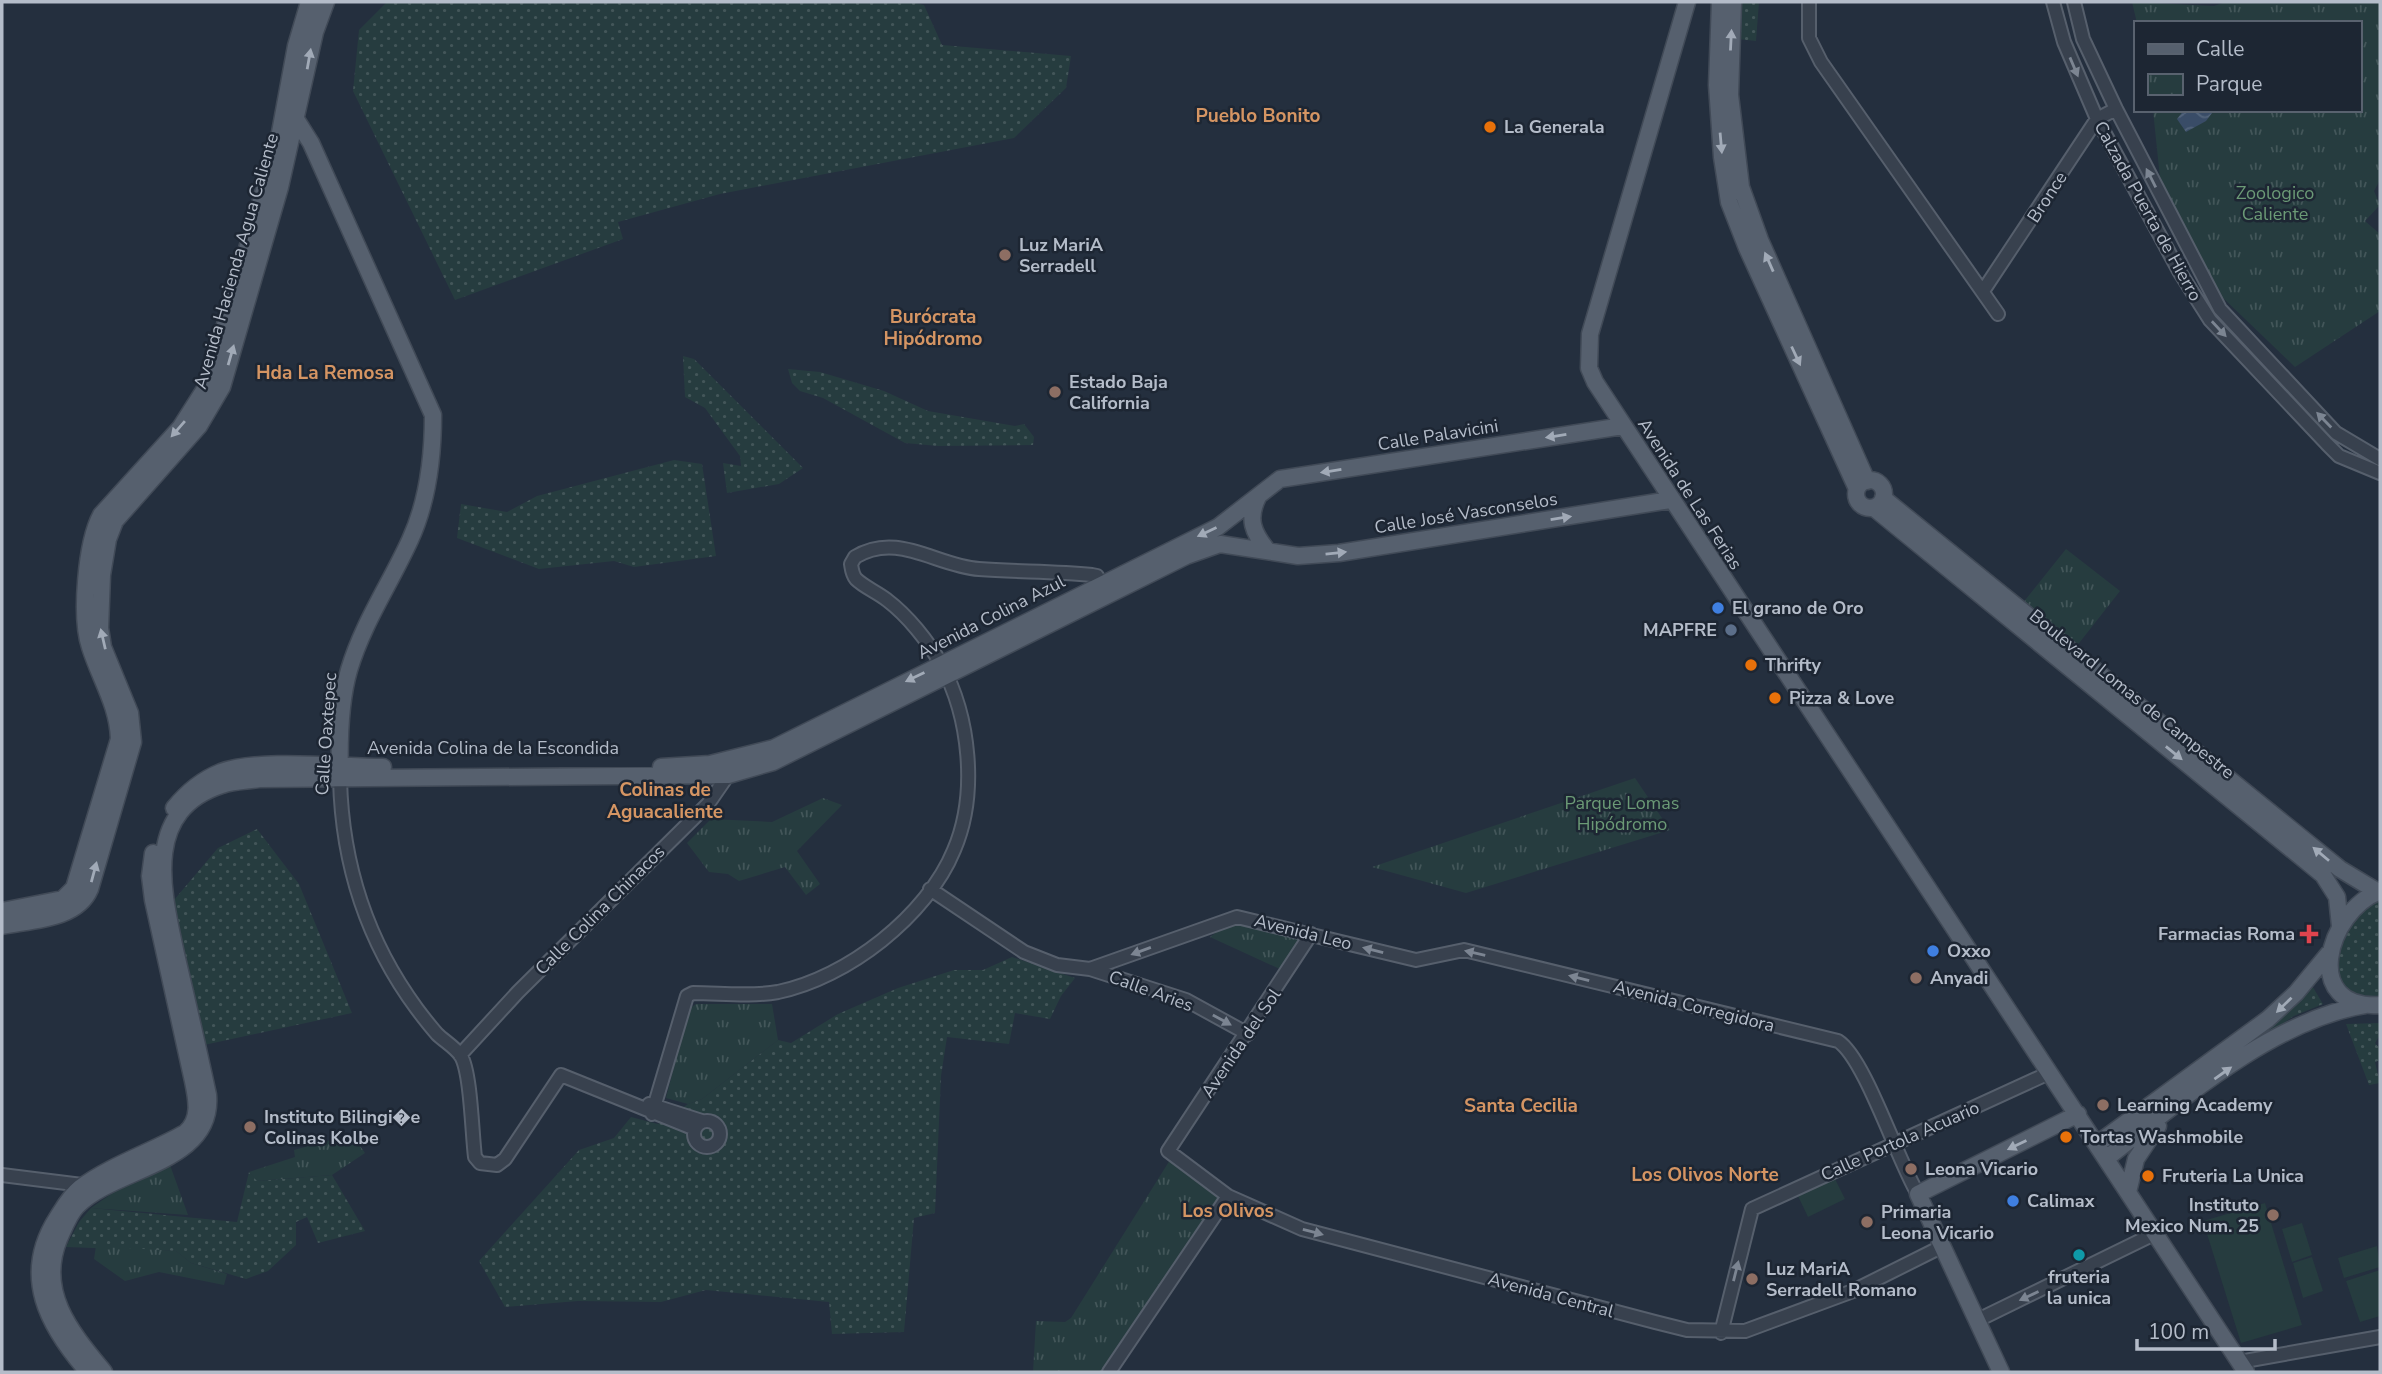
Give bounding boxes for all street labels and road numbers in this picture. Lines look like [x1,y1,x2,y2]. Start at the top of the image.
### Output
street label: Calzada Puerta de Hierro [2088,117,2208,305]
street label: Avenida Hacienda Agua Caliente [188,130,284,392]
street label: Bronce [2022,167,2072,227]
street label: Calle Palavicini [1376,414,1500,456]
street label: Avenida de Las Ferias [1632,414,1748,574]
street label: Calle José Vasconselos [1373,487,1559,539]
street label: Avenida Colina Azul [913,569,1070,665]
street label: Boulevard Lomas de Campestre [2024,604,2240,784]
street label: Calle Oaxtepec [310,672,342,796]
street label: Avenida Colina de la Escondida [367,736,619,760]
street label: Calle Colina Chinacos [530,840,670,980]
street label: Avenida Leo [1252,908,1354,956]
street label: Calle Aries [1105,965,1197,1017]
street label: Avenida Corregidora [1611,974,1777,1038]
street label: Avenida del Sol [1196,983,1287,1102]
street label: Calle Portola Acuario [1817,1095,1983,1187]
street label: Avenida Central [1485,1267,1617,1323]

